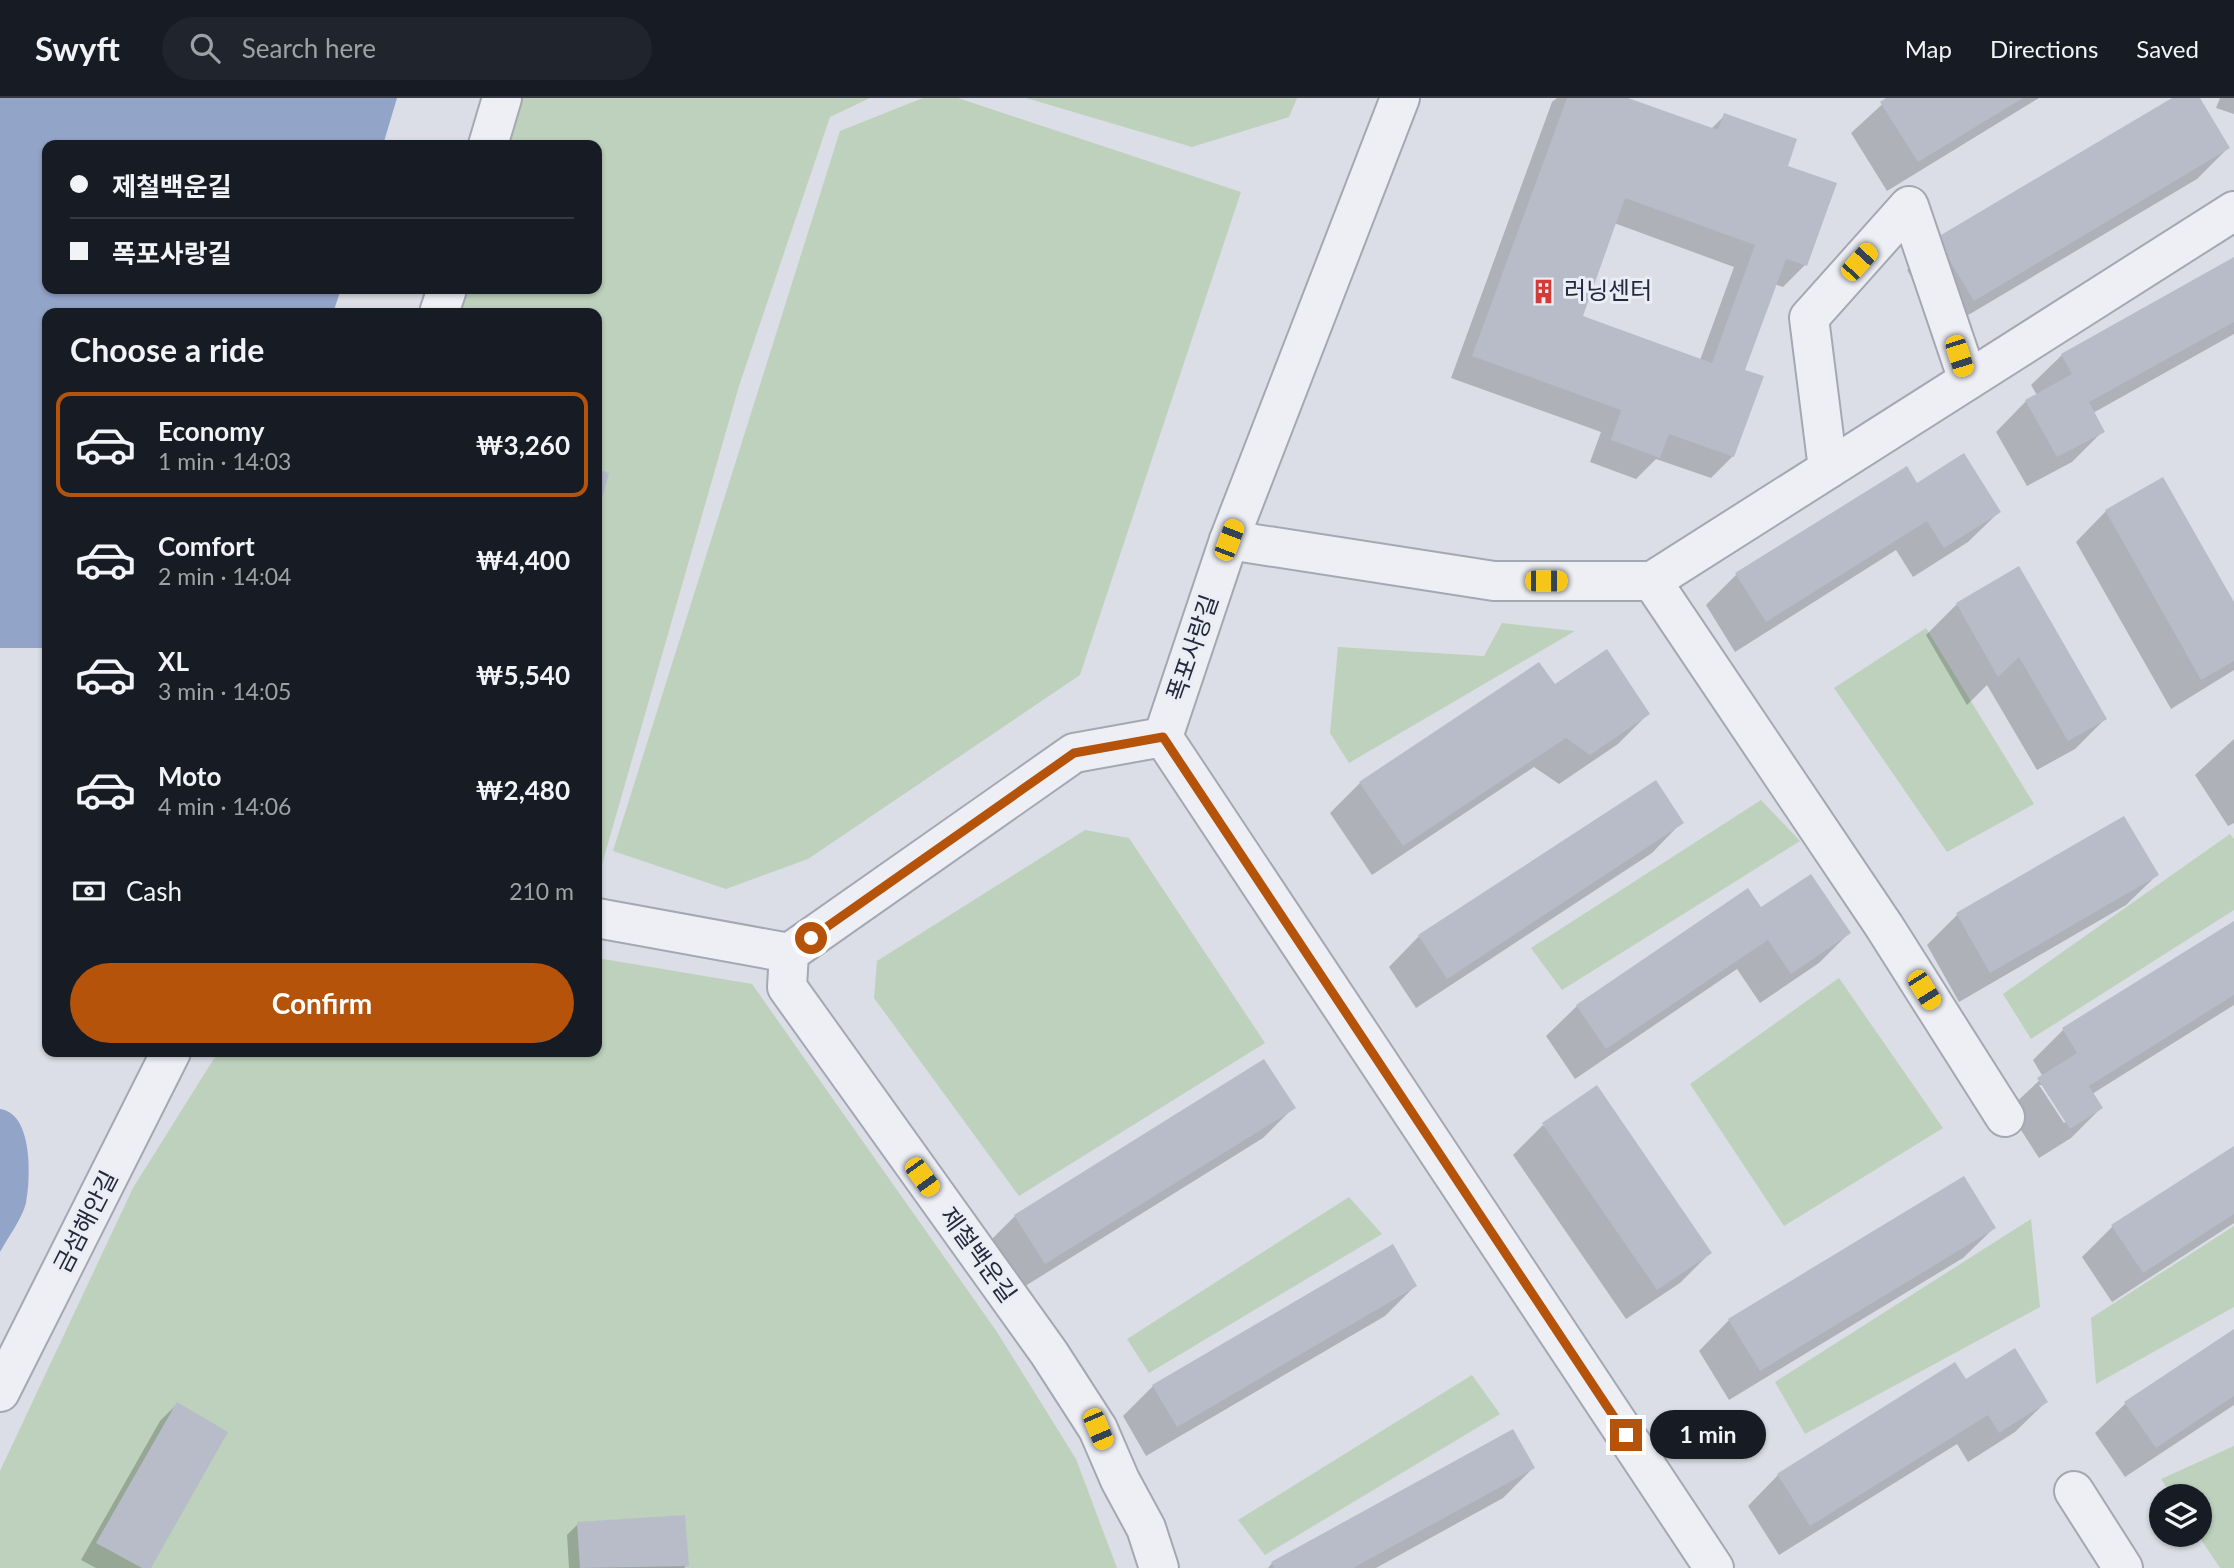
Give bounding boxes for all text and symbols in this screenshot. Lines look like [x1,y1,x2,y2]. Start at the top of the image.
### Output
search box [162,17,652,80]
text: Swyft [35,28,120,68]
icon: search [186,29,224,67]
text: Search here [242,32,376,64]
text: Map [1905,34,1952,63]
text: Directions [1990,34,2098,63]
text: Saved [2136,34,2199,63]
text: 제철백운길 [112,170,232,202]
text: 폭포사랑길 [112,237,232,269]
car [1838,239,1881,285]
place label: 러닝센터 [1564,275,1652,304]
building icon: 러닝센터 [1530,277,1558,305]
text: Choose a ride [70,330,264,369]
car [1943,333,1976,379]
icon: car [74,413,137,476]
text: Economy [158,415,264,447]
text: ₩3,260 [476,429,570,461]
text: 1 min · 14:03 [158,447,291,475]
car [1212,517,1247,563]
icon: car [74,528,137,591]
text: Comfort [158,530,255,562]
text: ₩4,400 [476,544,570,576]
text: 2 min · 14:04 [158,562,291,590]
car [1526,571,1568,592]
street label: 폭포사랑길 [1160,591,1223,704]
icon: car [74,643,137,706]
text: XL [158,645,189,677]
text: ₩5,540 [476,659,570,691]
text: 3 min · 14:05 [158,677,291,705]
icon: car [74,758,137,821]
text: Moto [158,760,221,792]
text: ₩2,480 [476,774,570,806]
text: 4 min · 14:06 [158,792,291,820]
icon: cash [70,872,108,910]
text: Cash [126,875,182,907]
text: 210 m [509,877,574,905]
route start [795,922,827,954]
button: Confirm [70,963,574,1043]
car [1904,967,1945,1013]
car [902,1154,943,1200]
street label: 금섬해안길 [47,1166,123,1277]
street label: 제철백운길 [935,1201,1023,1307]
car [1081,1406,1116,1452]
callout: 1 min [1650,1410,1766,1460]
route end [1610,1419,1642,1451]
text: 1 min [1679,1420,1737,1448]
map controls [2149,1484,2212,1547]
button: layers [2149,1484,2212,1547]

